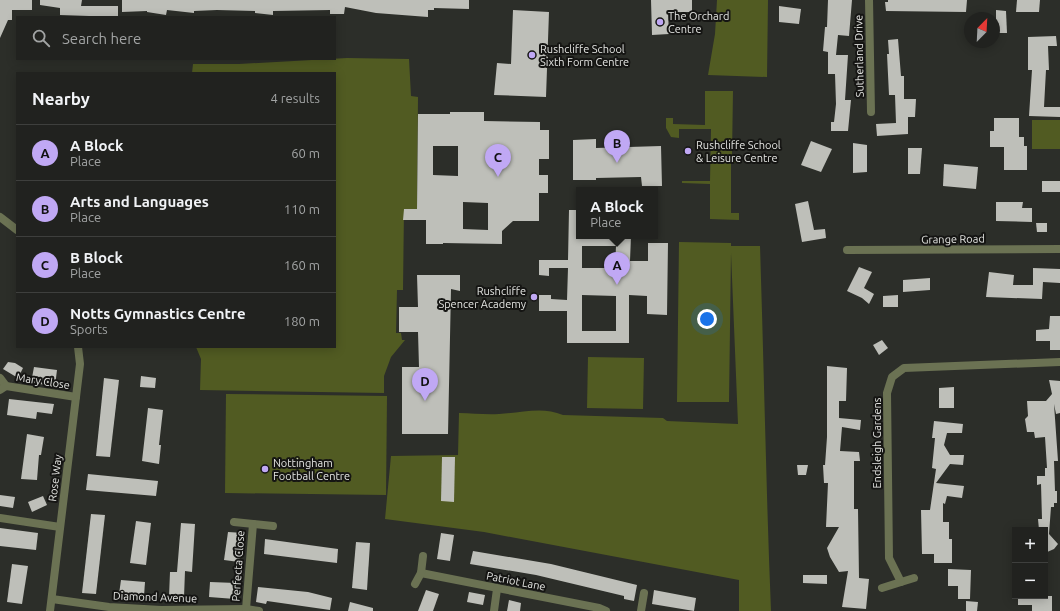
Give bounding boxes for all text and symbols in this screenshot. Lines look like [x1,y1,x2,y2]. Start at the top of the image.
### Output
place label: The Orchard Centre [668,10,729,35]
north arrow [964,12,1000,48]
street label: Sutherland Drive [852,15,866,97]
search box [16,16,336,60]
marker: The Orchard Centre [655,17,665,27]
icon: search [30,27,52,49]
text: Search here [62,30,141,47]
place label: Rushcliffe School Sixth Form Centre [540,43,629,68]
marker: Rushcliffe School Sixth Form Centre [527,50,537,60]
text: Nearby [32,89,90,108]
text: 4 results [270,91,320,105]
pin: B [604,130,630,163]
text: A Block [70,137,123,154]
place label: Rushcliffe School & Leisure Centre [696,139,781,164]
pin: C [485,144,511,177]
text: A [40,146,50,160]
text: 60 m [291,146,320,160]
marker: Rushcliffe School & Leisure Centre [683,146,693,156]
text: Place [70,154,101,168]
popup [576,187,658,239]
text: Arts and Languages [70,193,209,210]
text: A Block [590,198,644,215]
text: B [41,202,49,216]
text: 110 m [284,202,320,216]
text: Place [70,210,101,224]
text: Place [590,215,621,229]
street label: Grange Road [921,232,985,246]
text: B Block [70,249,123,266]
pin: A [604,252,630,285]
text: C [41,258,49,272]
text: 160 m [284,258,320,272]
text: Place [70,266,101,280]
place label: Rushcliffe Spencer Academy [438,285,527,310]
marker: Rushcliffe Spencer Academy [529,292,539,302]
text: Notts Gymnastics Centre [70,305,246,322]
your location [697,309,717,329]
text: D [40,314,50,328]
text: 180 m [284,314,320,328]
text: Sports [70,322,108,336]
pin: D [412,368,438,401]
street label: Mary Close [15,371,71,391]
street label: Endsleigh Gardens [871,397,883,489]
street label: Rose Way [46,453,64,502]
place label: Nottingham Football Centre [273,457,350,482]
marker: Nottingham Football Centre [260,464,270,474]
map controls [1012,527,1048,599]
button: + [1012,527,1048,563]
street label: Perfecta Close [230,530,246,602]
button: − [1012,563,1048,599]
street label: Patriot Lane [485,569,547,593]
street label: Diamond Avenue [113,590,197,604]

